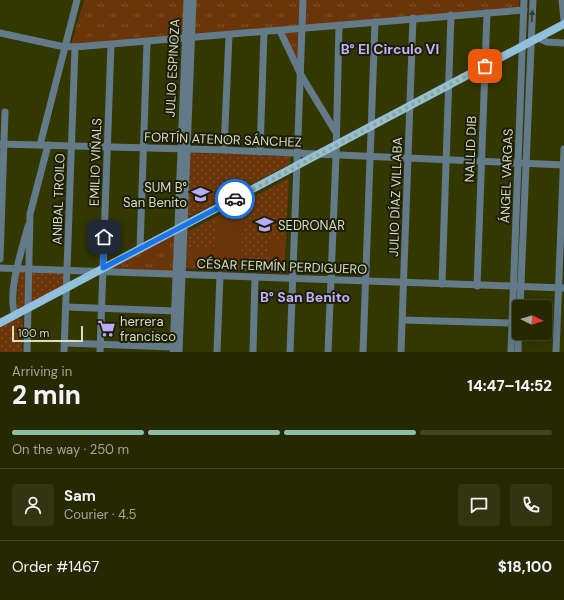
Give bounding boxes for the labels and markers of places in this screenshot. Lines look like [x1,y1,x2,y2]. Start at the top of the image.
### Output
pin [468,49,502,83]
place label: SUM B° San Benito [123,179,187,211]
school or university icon: SUM B° San Benito [190,184,210,204]
school or university icon: SEDRONAR [255,215,275,235]
place label: SEDRONAR [278,217,345,234]
pin [87,220,121,254]
place label: herrera francisco [120,313,176,345]
supermarket icon: herrera francisco [97,318,117,338]

